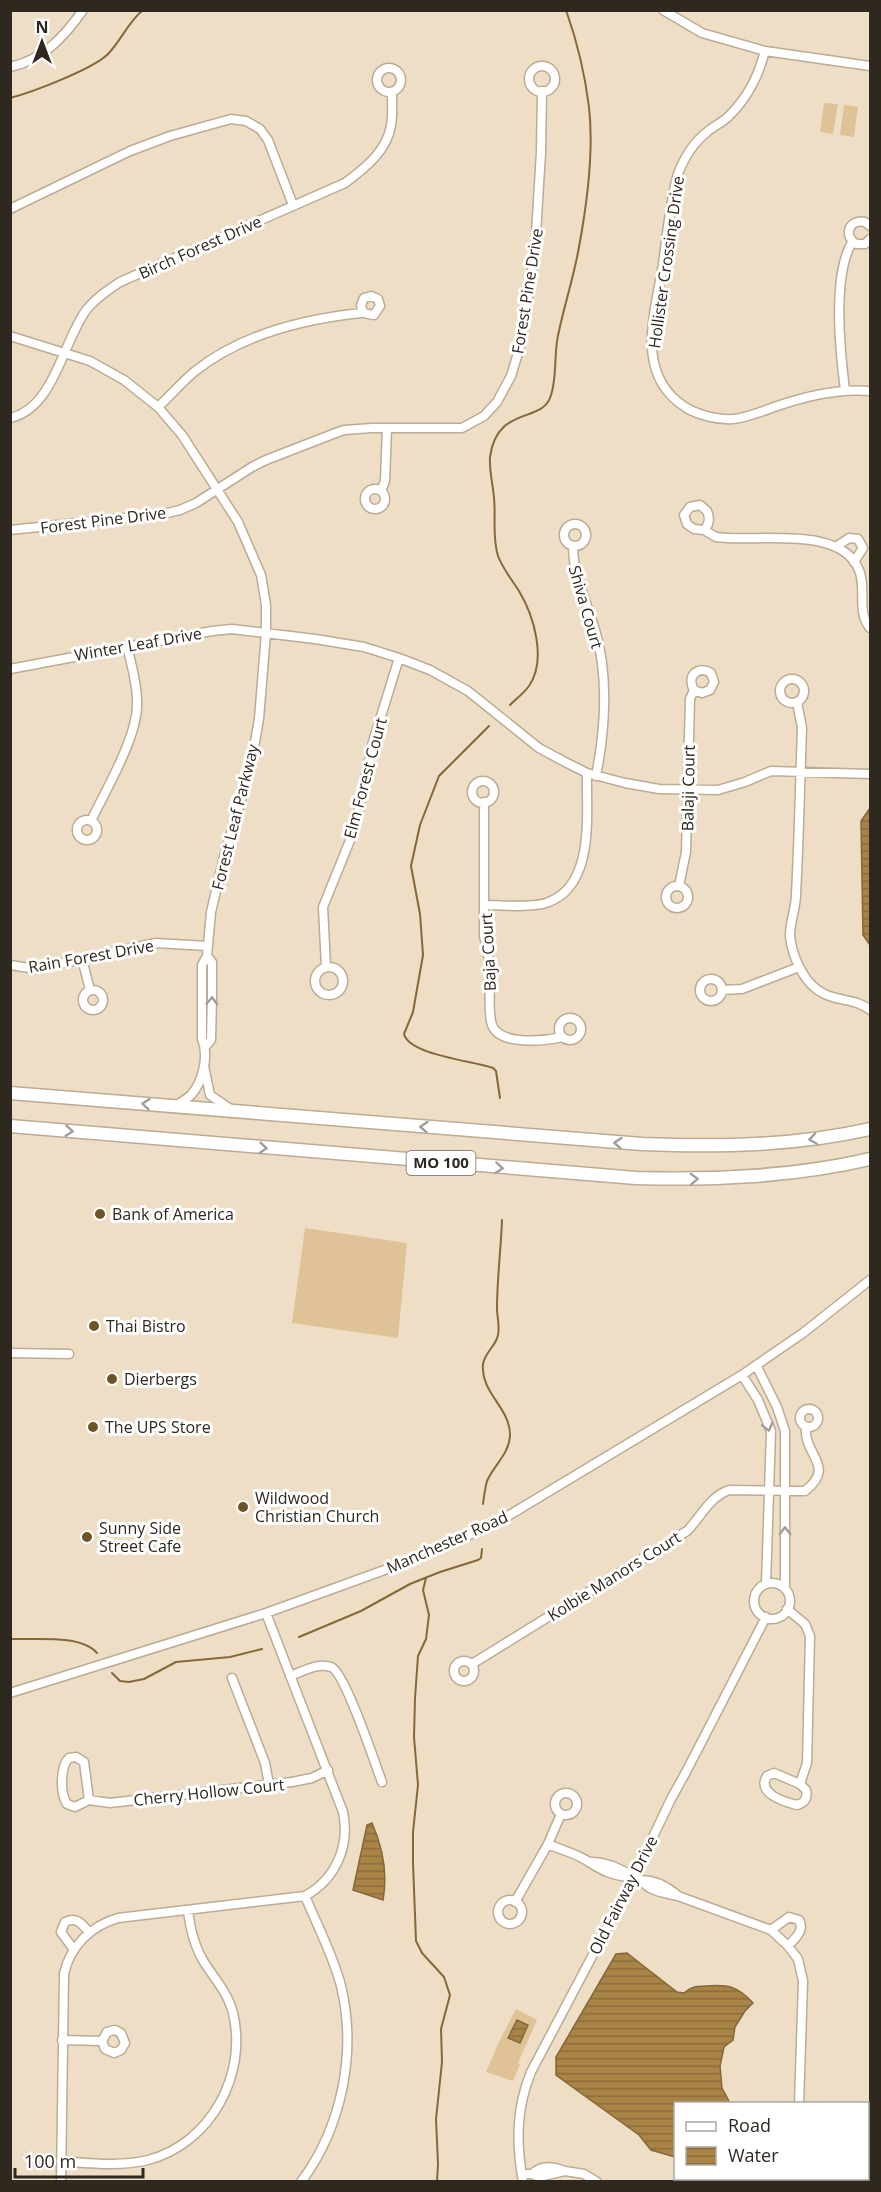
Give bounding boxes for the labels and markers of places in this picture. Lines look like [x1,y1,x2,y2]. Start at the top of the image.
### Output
place label: Bank of America [112,1203,234,1225]
marker: Bank of America [93,1207,107,1221]
place label: Thai Bistro [106,1315,186,1337]
marker: Thai Bistro [87,1319,101,1333]
place label: Dierbergs [124,1368,197,1390]
marker: Dierbergs [105,1372,119,1386]
place label: The UPS Store [105,1416,211,1438]
marker: The UPS Store [86,1420,100,1434]
place label: Wildwood Christian Church [255,1487,379,1527]
marker: Wildwood Christian Church [236,1500,250,1514]
place label: Sunny Side Street Cafe [99,1517,181,1557]
marker: Sunny Side Street Cafe [80,1530,94,1544]

